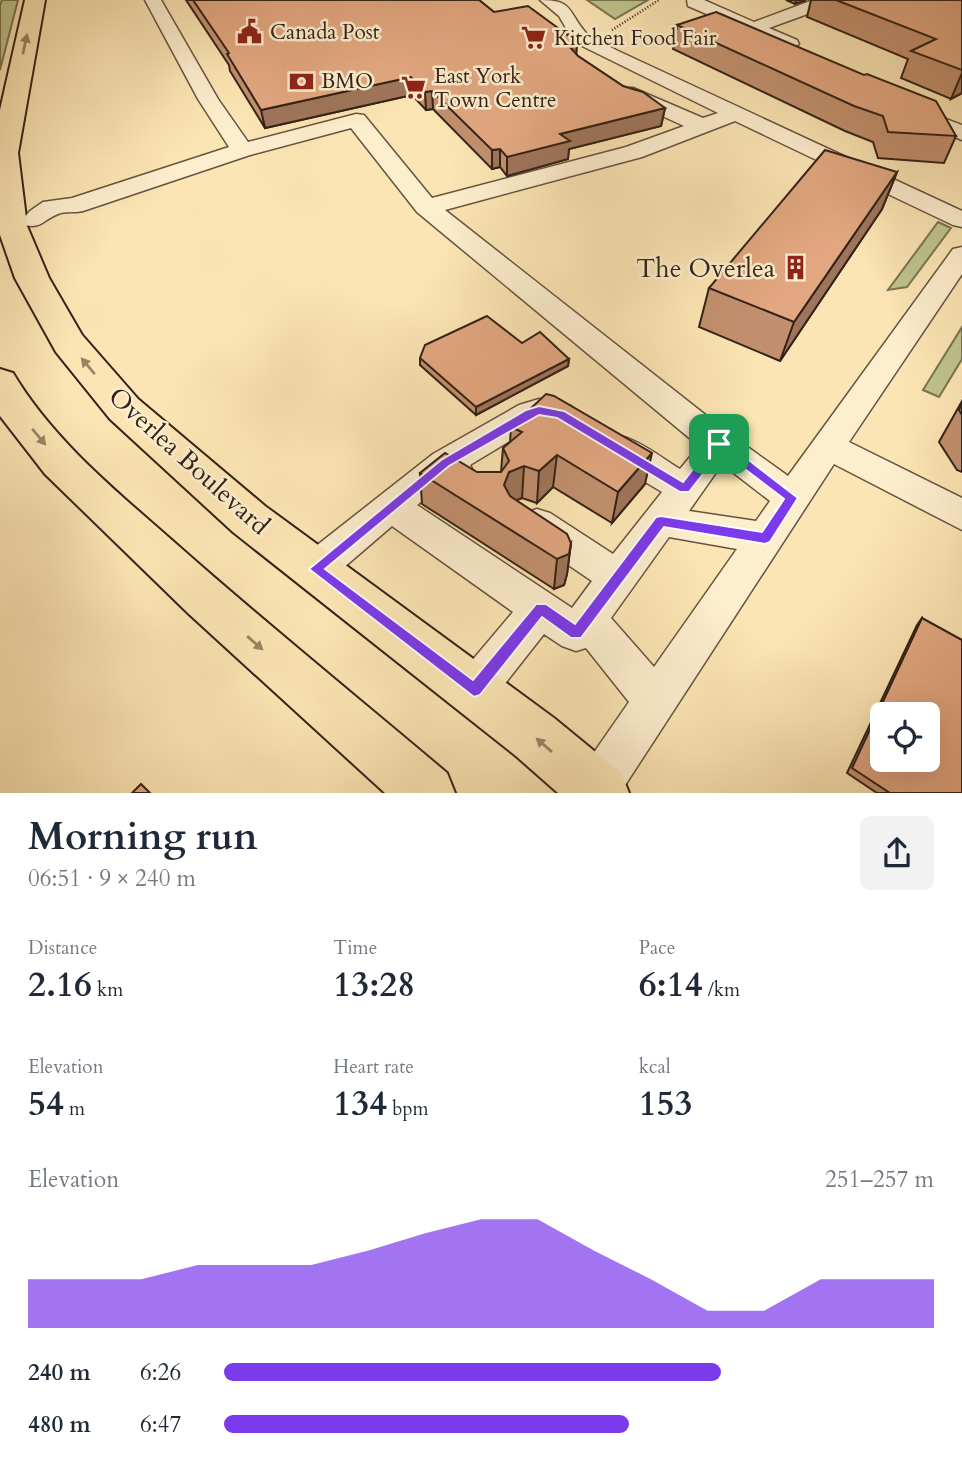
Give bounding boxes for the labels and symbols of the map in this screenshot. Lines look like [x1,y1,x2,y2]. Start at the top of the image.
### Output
public building icon: Canada Post [236,18,264,46]
place label: Canada Post [270,18,380,47]
supermarket icon: Kitchen Food Fair [520,24,548,52]
place label: Kitchen Food Fair [554,24,717,53]
one-way arrow [20,33,31,55]
place label: East York Town Centre [434,62,557,115]
bank icon: BMO [287,67,315,95]
place label: BMO [321,67,373,96]
supermarket icon: East York Town Centre [400,74,428,102]
place label: The Overlea [636,251,775,286]
building icon: The Overlea [781,254,809,282]
one-way arrow [80,357,95,375]
street label: Overlea Boulevard [101,379,277,543]
pin [689,414,749,474]
one-way arrow [32,428,47,446]
one-way arrow [246,635,264,651]
one-way arrow [536,738,553,753]

